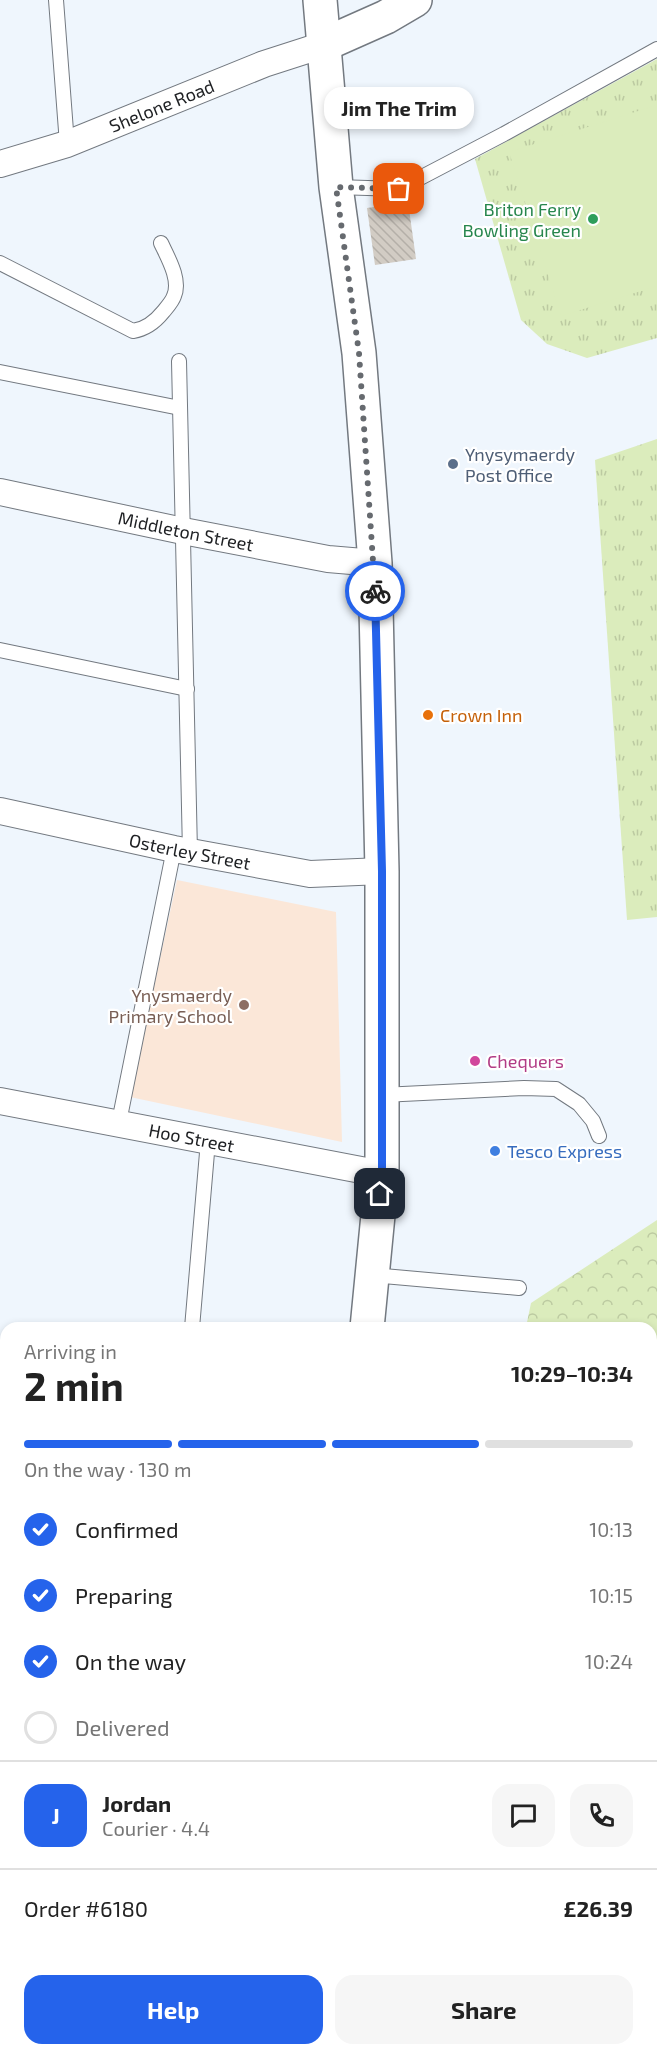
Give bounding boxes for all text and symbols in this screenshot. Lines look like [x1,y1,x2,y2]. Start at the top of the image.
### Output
street label: Shelone Road [106,74,217,137]
callout: Jim The Trim [324,87,474,129]
text: Jim The Trim [341,96,457,120]
pin [373,163,424,214]
icon: bag [382,172,415,205]
place label: Briton Ferry Bowling Green [462,198,581,241]
marker: Briton Ferry Bowling Green [586,212,600,226]
place label: Ynysymaerdy Post Office [465,443,575,486]
marker: Ynysymaerdy Post Office [446,457,460,471]
street label: Middleton Street [116,507,256,555]
courier [345,561,405,621]
icon: bike [359,575,392,608]
place label: Crown Inn [440,704,522,726]
marker: Crown Inn [421,708,435,722]
street label: Osterley Street [127,829,252,874]
place label: Ynysmaerdy Primary School [109,984,233,1027]
marker: Ynysmaerdy Primary School [237,998,251,1012]
place label: Chequers [487,1050,564,1072]
marker: Chequers [468,1054,482,1068]
street label: Hoo Street [147,1119,236,1157]
place label: Tesco Express [507,1140,622,1162]
marker: Tesco Express [488,1144,502,1158]
pin [354,1168,405,1219]
icon: home [363,1177,396,1210]
text: Arriving in [24,1339,117,1363]
text: 10:29–10:34 [511,1360,633,1386]
text: 2 min [24,1362,124,1409]
text: On the way · 130 m [24,1457,191,1481]
icon: check [24,1513,57,1546]
text: Confirmed [75,1516,179,1542]
text: 10:13 [589,1517,633,1541]
icon: check [24,1579,57,1612]
text: Preparing [75,1582,173,1608]
text: 10:15 [590,1583,633,1607]
icon: check [24,1645,57,1678]
text: On the way [75,1648,186,1674]
text: 10:24 [585,1649,633,1673]
text: Delivered [75,1714,170,1740]
button: chat [492,1784,555,1847]
button: phone [570,1784,633,1847]
text: Jordan [102,1790,171,1816]
text: J [51,1802,60,1828]
text: Courier · 4.4 [102,1816,210,1840]
text: Order #6180 [24,1895,148,1921]
text: £26.39 [564,1895,633,1921]
button: Help [24,1975,323,2044]
button: Share [335,1975,633,2044]

